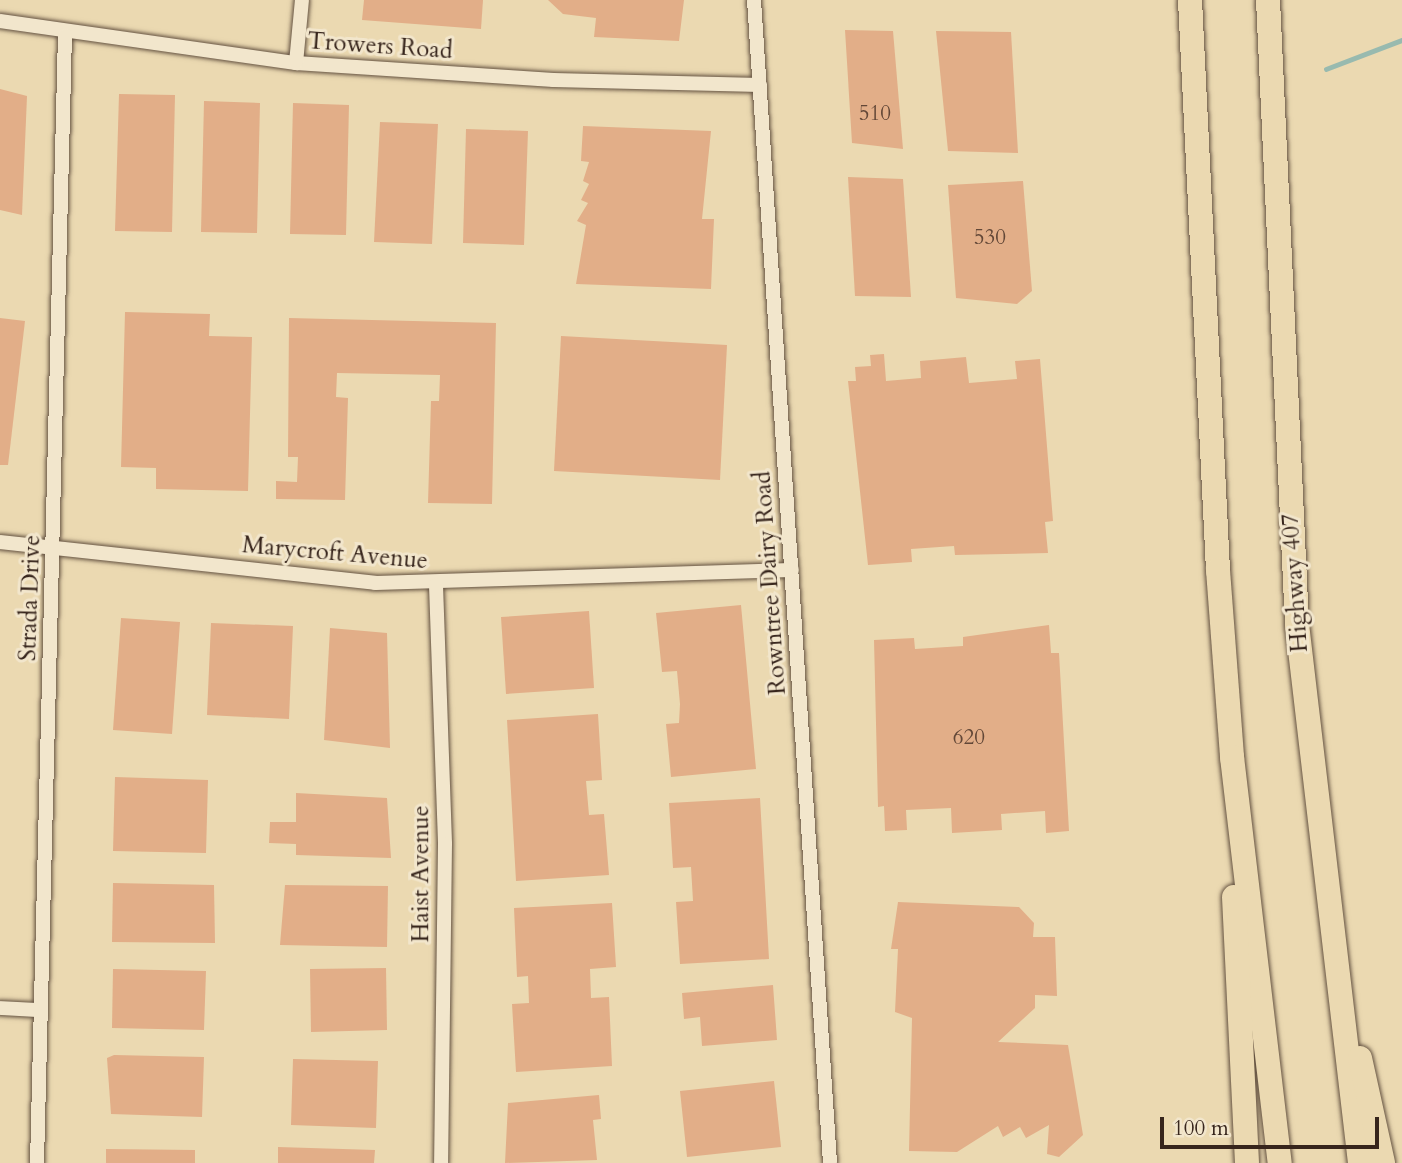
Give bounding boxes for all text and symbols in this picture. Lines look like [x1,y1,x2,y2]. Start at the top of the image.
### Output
street label: Trowers Road [306,27,454,65]
house number: 510 [859,101,891,127]
house number: 530 [974,225,1006,251]
street label: Rowntree Dairy Road [748,470,792,696]
street label: Highway 407 [1276,513,1314,653]
street label: Marycroft Avenue [241,531,429,575]
street label: Strada Drive [13,534,47,662]
house number: 620 [953,725,985,751]
street label: Haist Avenue [407,805,435,943]
scale bar [1164,1104,1383,1148]
text: 100 m [1173,1114,1229,1143]

